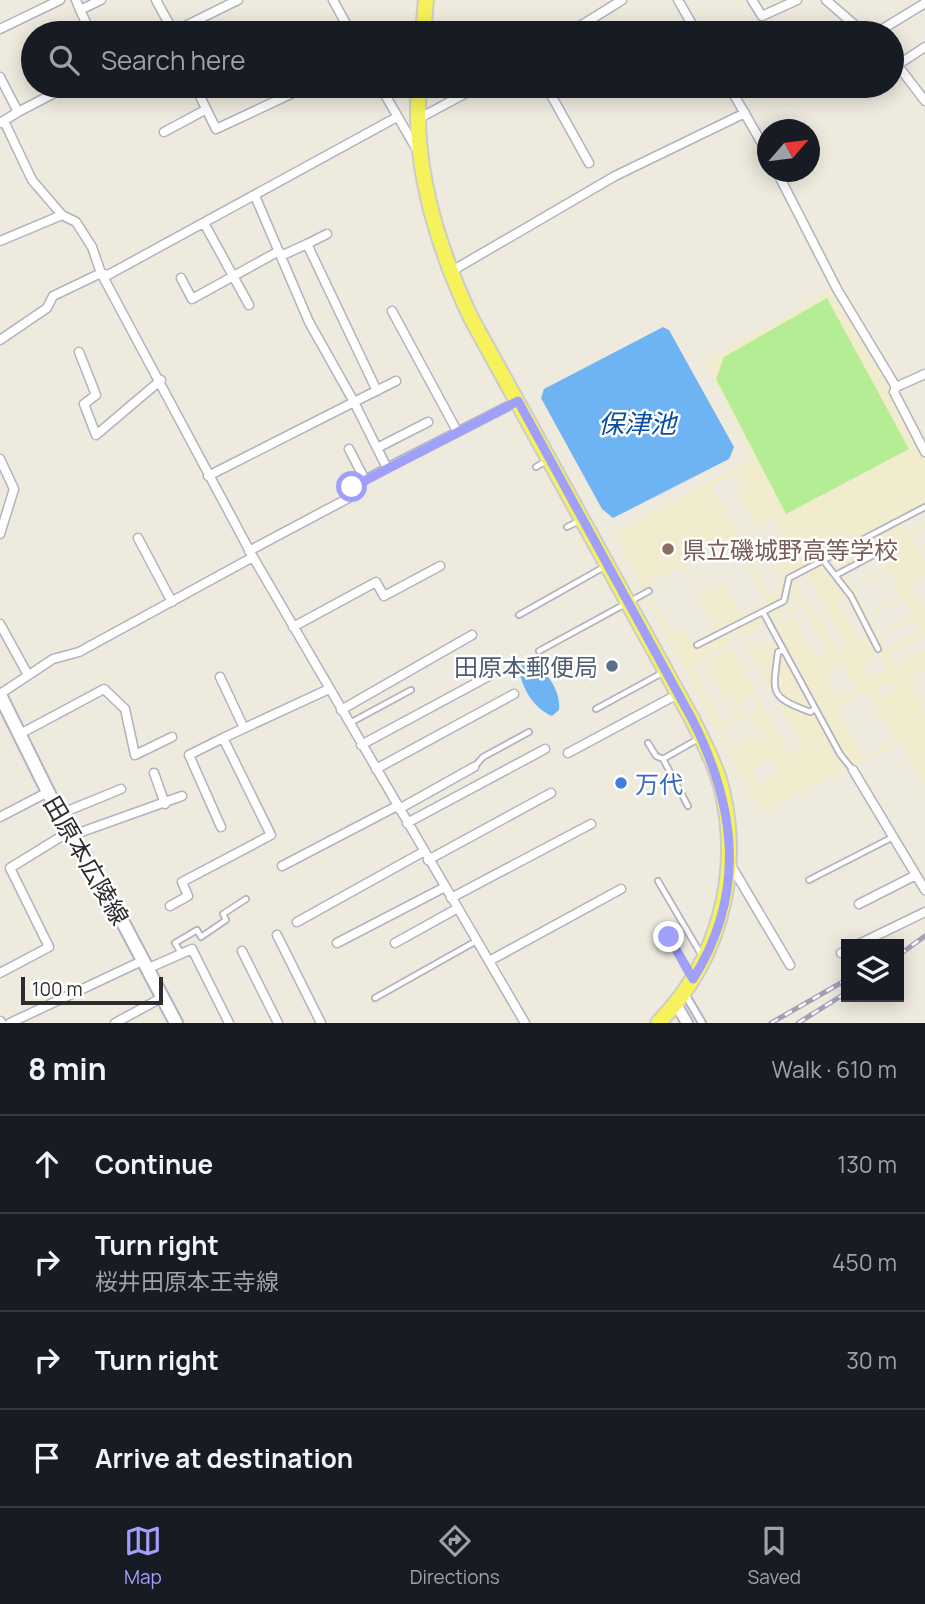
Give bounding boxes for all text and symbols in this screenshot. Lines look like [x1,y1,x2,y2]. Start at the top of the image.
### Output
search box [21,21,904,98]
icon: search [45,41,83,79]
text: Search here [101,42,246,78]
north arrow [757,119,820,182]
water label: 保津池 [598,405,679,441]
route start [336,471,367,502]
place label: 県立磯城野高等学校 [682,533,898,566]
marker: 県立磯城野高等学校 [660,541,676,557]
place label: 田原本郵便局 [454,650,598,683]
marker: 田原本郵便局 [604,658,620,674]
place label: 万代 [635,767,683,800]
marker: 万代 [613,775,629,791]
street label: 田原本広陵線 [37,789,137,931]
route end [653,921,684,952]
map controls [841,939,904,1002]
button: layers [841,939,904,1002]
scale bar [21,974,163,1006]
text: 100 m [32,976,83,1002]
text: 8 min [28,1048,107,1089]
text: Walk · 610 m [772,1053,897,1085]
icon: ahead [28,1145,66,1183]
text: Continue [95,1146,213,1182]
text: 130 m [837,1148,897,1180]
text: Turn right [95,1227,219,1263]
icon: right [28,1243,66,1281]
text: 450 m [832,1246,897,1278]
text: 桜井田原本王寺線 [95,1265,279,1297]
icon: right [28,1341,66,1379]
text: Turn right [95,1342,219,1378]
text: 30 m [846,1344,897,1376]
icon: arrive [28,1439,66,1477]
text: Arrive at destination [95,1440,353,1476]
tab: Map [124,1522,162,1590]
tab: Directions [410,1522,500,1590]
tab: Saved [748,1522,801,1590]

